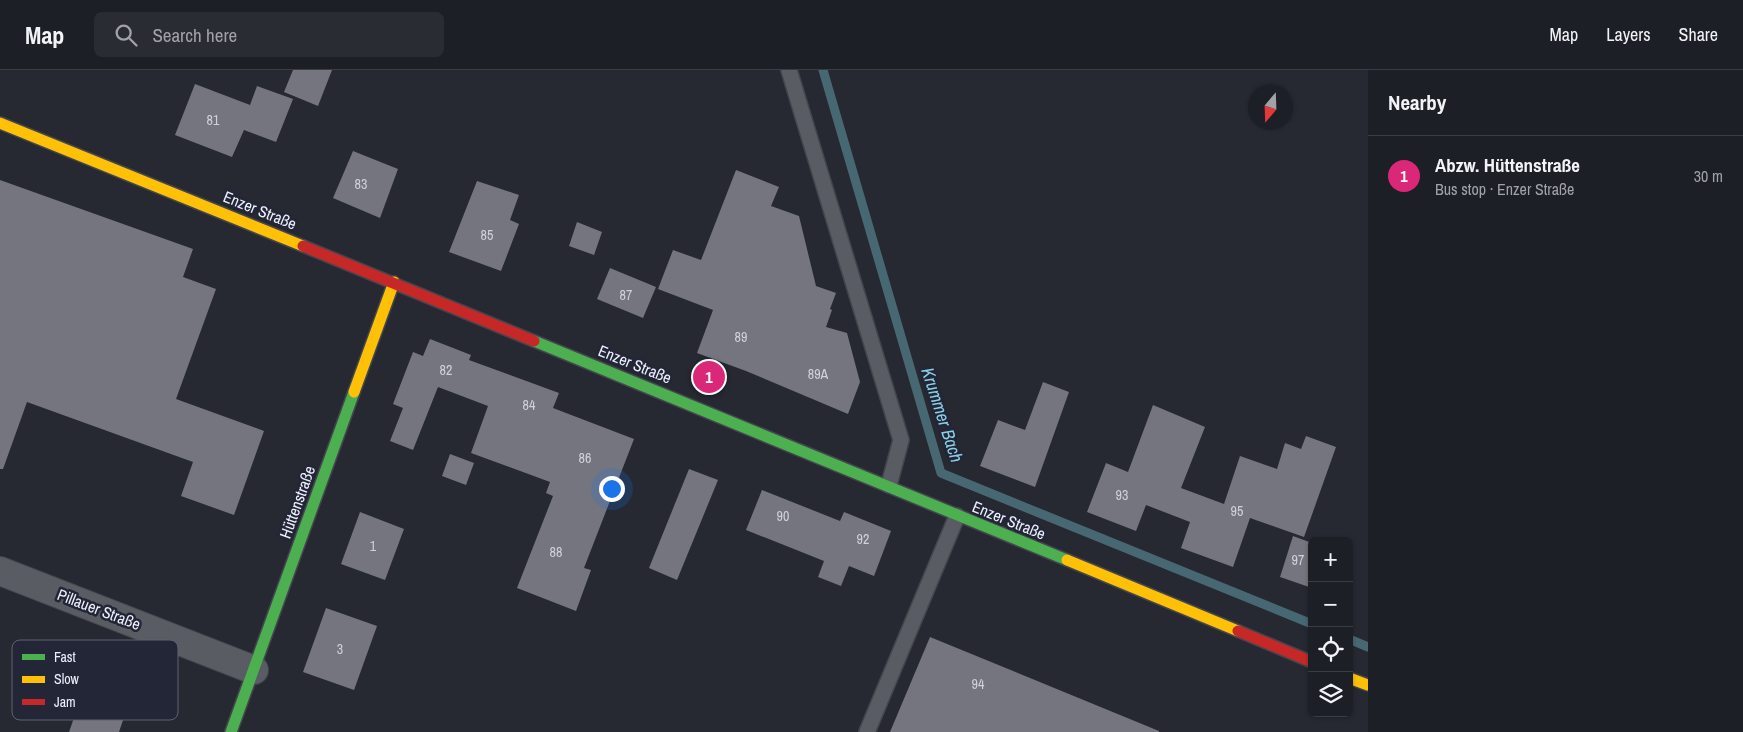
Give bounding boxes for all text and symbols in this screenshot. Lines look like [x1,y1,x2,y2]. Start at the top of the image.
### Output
search box [94,12,444,57]
text: Map [25,19,64,51]
icon: search [112,21,140,49]
text: Search here [152,22,237,48]
text: Map [1550,22,1578,47]
text: Layers [1606,22,1651,47]
text: Share [1679,22,1718,47]
north arrow [1248,85,1293,130]
text: Nearby [1388,88,1446,117]
house number: 81 [207,111,220,129]
text: Abzw. Hüttenstraße [1435,152,1580,178]
text: 1 [1400,165,1408,187]
text: 30 m [1694,165,1723,187]
house number: 83 [355,175,367,193]
text: Bus stop · Enzer Straße [1435,178,1574,200]
street label: Enzer Straße [220,185,300,235]
house number: 85 [481,226,493,244]
house number: 87 [620,286,632,304]
house number: 89 [735,328,747,346]
street label: Enzer Straße [595,339,675,389]
pin: 1 [693,358,725,396]
house number: 82 [440,361,452,379]
water label: Krummer Bach [915,364,970,466]
house number: 89A [808,365,829,383]
house number: 84 [523,396,536,414]
house number: 86 [579,449,591,467]
street label: Hüttenstraße [274,463,320,541]
your location [599,476,625,502]
house number: 93 [1116,486,1128,504]
street label: Enzer Straße [969,495,1049,545]
house number: 95 [1231,502,1243,520]
house number: 90 [777,507,789,525]
house number: 92 [857,530,869,548]
house number: 1 [370,537,377,555]
map controls [1308,537,1353,717]
button: + [1308,537,1353,582]
house number: 88 [550,543,562,561]
house number: 97 [1292,551,1304,569]
button: − [1308,582,1353,627]
street label: Pillauer Straße [54,583,144,635]
button: locate [1308,627,1353,672]
legend [12,640,178,720]
house number: 3 [337,640,343,658]
text: Fast [54,648,76,666]
text: Slow [54,670,80,688]
button: layers [1308,672,1353,717]
house number: 94 [972,675,985,693]
text: Jam [54,693,76,711]

